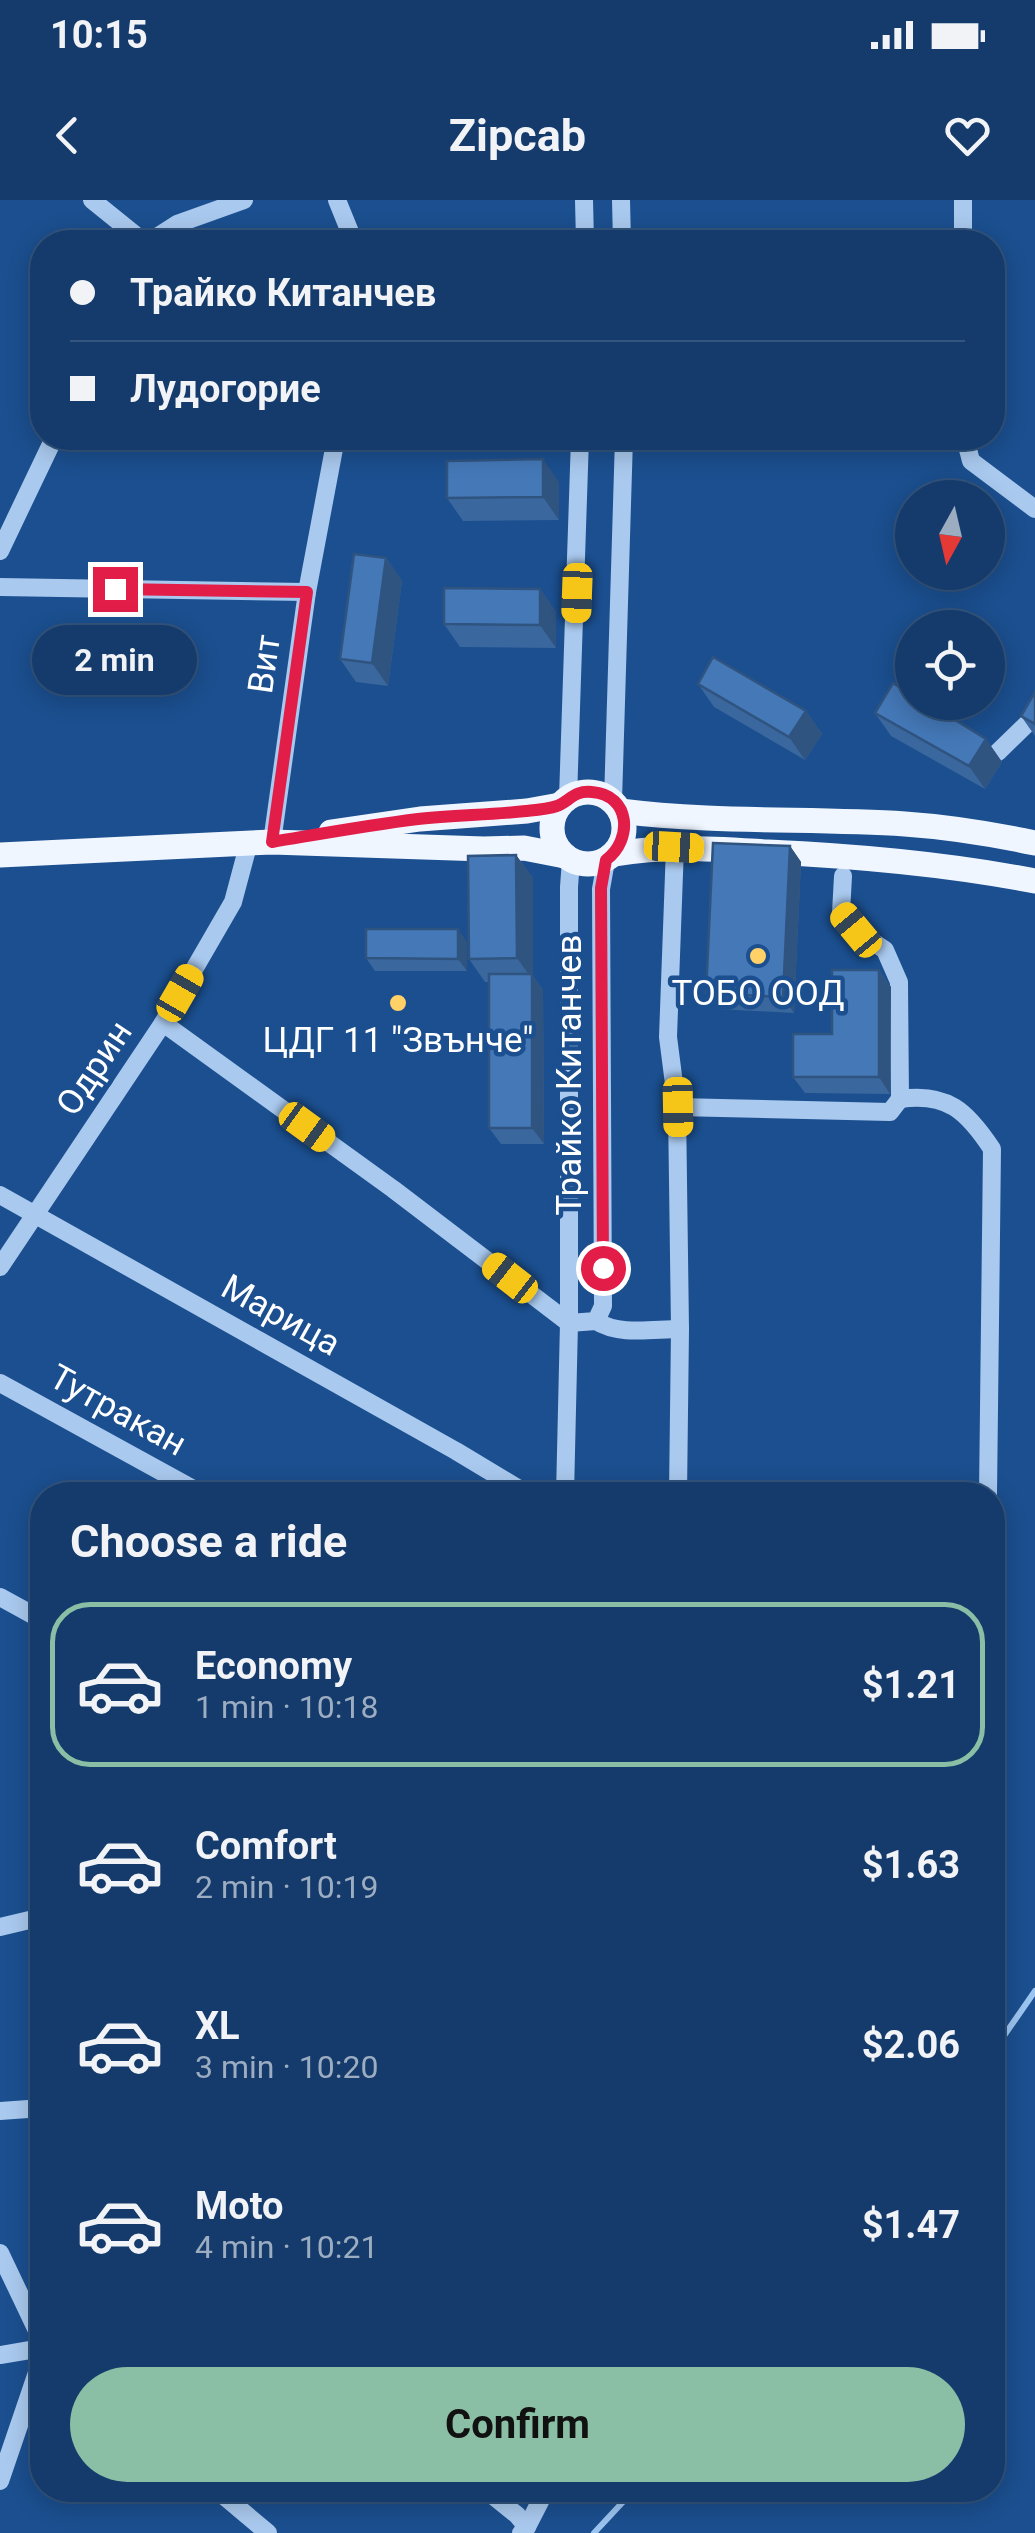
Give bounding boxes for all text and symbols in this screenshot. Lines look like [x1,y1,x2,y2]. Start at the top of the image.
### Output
text: 10:15 [50,13,148,57]
icon: back [40,108,95,163]
icon: heart [940,108,995,163]
text: Zipcab [449,109,586,162]
text: Трайко Китанчев [130,271,436,315]
text: Лудогорие [130,367,321,411]
north arrow [895,480,1005,590]
map controls [895,480,1005,720]
car [561,562,593,624]
route end [93,567,138,612]
button: locate [895,610,1005,720]
callout: 2 min [32,624,198,694]
street label: Вит [240,632,289,696]
text: 2 min [74,641,155,679]
car [643,830,705,864]
car [825,897,887,963]
street label: Трайко Китанчев [549,935,590,1215]
marker: ТОБО ООД [747,945,769,967]
car [152,960,208,1026]
place label: ТОБО ООД [671,973,845,1014]
marker: ЦДГ 11 "Звънче" [387,992,409,1014]
street label: Одрин [48,1013,141,1123]
place label: ЦДГ 11 "Звънче" [263,1020,533,1061]
car [662,1077,694,1137]
car [274,1097,340,1157]
route start [581,1246,626,1291]
car [477,1248,543,1308]
street label: Марица [214,1266,347,1365]
street label: Тутракан [42,1356,193,1465]
text: Choose a ride [70,1515,347,1568]
icon: car [75,1640,165,1730]
text: Economy [195,1644,352,1688]
text: $1.21 [862,1663,960,1707]
text: 1 min · 10:18 [195,1688,378,1726]
icon: car [75,1820,165,1910]
text: Comfort [195,1824,337,1868]
text: $1.63 [862,1843,960,1887]
text: 2 min · 10:19 [195,1868,378,1906]
icon: car [75,2000,165,2090]
text: XL [195,2004,240,2048]
text: $2.06 [862,2023,960,2067]
text: 3 min · 10:20 [195,2048,378,2086]
icon: car [75,2180,165,2270]
text: Moto [195,2184,284,2228]
text: $1.47 [862,2203,960,2247]
text: 4 min · 10:21 [195,2228,378,2266]
button: Confirm [70,2367,965,2482]

